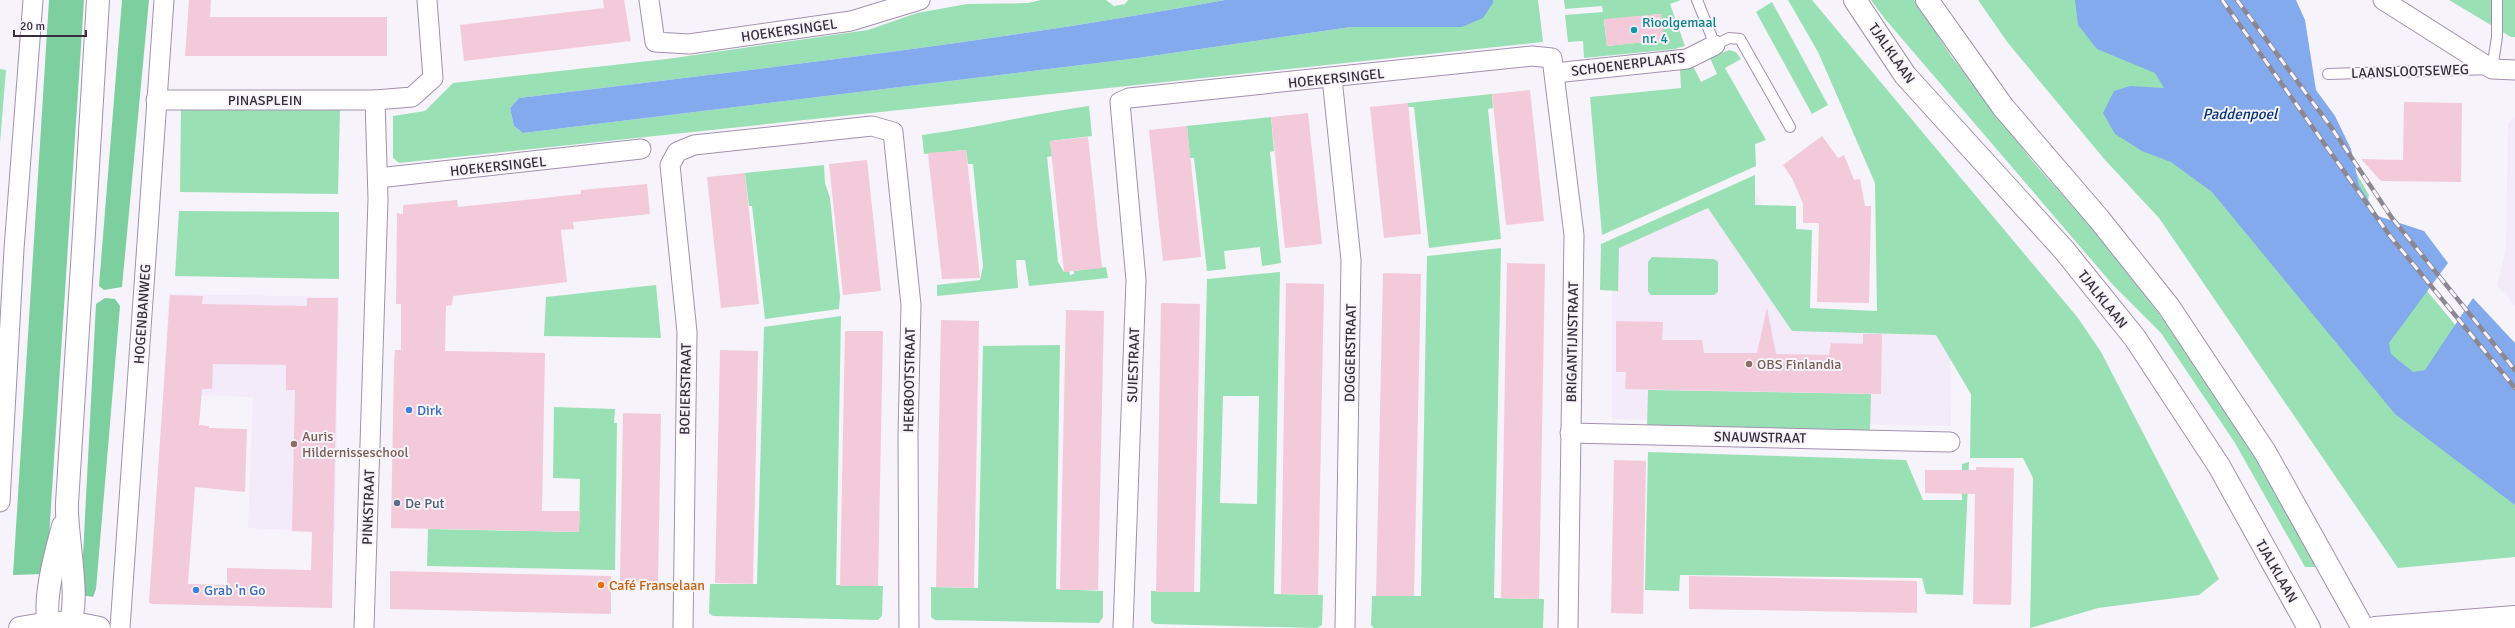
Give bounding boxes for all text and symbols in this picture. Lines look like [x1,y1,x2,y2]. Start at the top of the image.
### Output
scale bar [14,12,86,38]
place label: Rioolgemaal nr. 4 [1642,14,1717,47]
street label: HOEKERSINGEL [740,15,838,46]
text: 20 m [20,19,45,34]
street label: TJALKLAAN [1865,20,1919,87]
marker: Rioolgemaal nr. 4 [1629,25,1639,35]
street label: SCHOENERPLAATS [1570,49,1686,80]
street label: LAANSLOOTSEWEG [2351,61,2469,82]
street label: HOEKERSINGEL [1287,65,1385,92]
street label: PINASPLEIN [228,92,302,109]
water label: Paddenpoel [2203,105,2279,123]
street label: HOEKERSINGEL [449,153,547,180]
street label: HOGENBANWEG [131,263,154,365]
street label: TJALKLAAN [2074,267,2131,332]
street label: BRIGANTIJNSTRAAT [1563,281,1582,403]
street label: DOGGERSTRAAT [1341,304,1360,402]
street label: HEKBOOTSTRAAT [900,327,919,433]
street label: SUIESTRAAT [1124,327,1143,403]
street label: BOEIERSTRAAT [676,343,695,435]
place label: OBS Finlandia [1757,356,1841,373]
marker: OBS Finlandia [1744,359,1754,369]
place label: Dirk [417,402,442,419]
marker: Dirk [404,405,414,415]
place label: Auris Hildernisseschool [302,428,409,461]
street label: SNAUWSTRAAT [1714,428,1807,447]
marker: Auris Hildernisseschool [289,439,299,449]
street label: PINKSTRAAT [359,469,378,545]
place label: De Put [405,495,445,512]
marker: De Put [392,498,402,508]
street label: TJALKLAAN [2252,537,2301,606]
place label: Café Franselaan [609,577,705,594]
marker: Café Franselaan [596,580,606,590]
place label: Grab 'n Go [204,582,266,599]
marker: Grab 'n Go [191,585,201,595]

